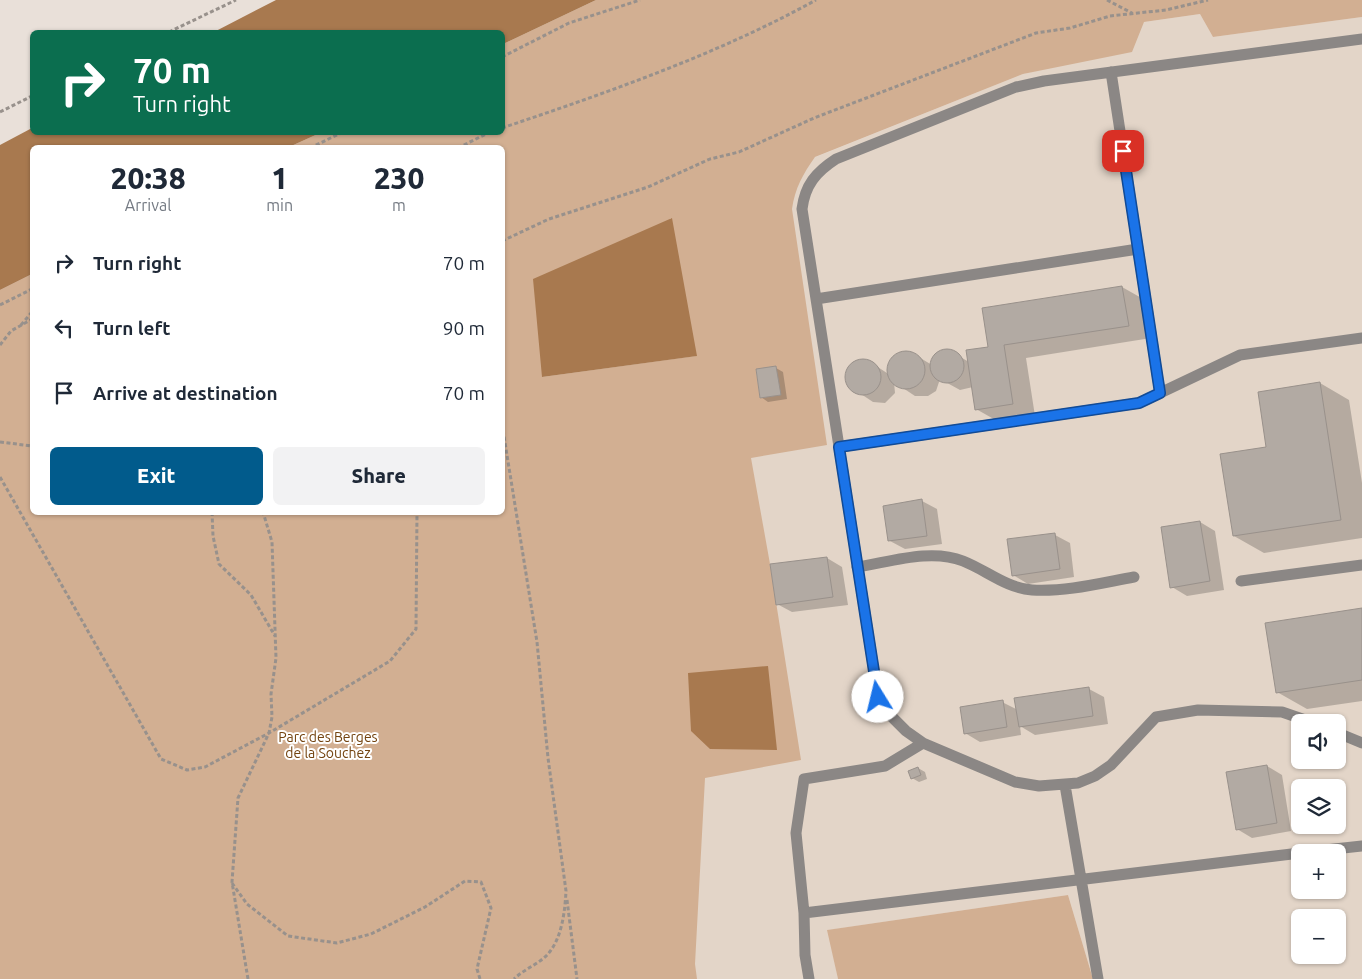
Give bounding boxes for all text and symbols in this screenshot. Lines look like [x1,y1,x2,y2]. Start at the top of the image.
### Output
icon: right [50,50,115,115]
text: 70 m [133,50,211,90]
text: Turn right [133,91,231,116]
pin [1102,130,1144,172]
icon: arrive [1109,137,1137,165]
text: 20:38 [111,161,186,195]
text: 1 [271,161,288,195]
text: 230 [374,161,424,195]
text: Arrival [125,196,171,214]
text: min [266,196,293,214]
text: m [392,196,406,214]
icon: right [50,249,78,277]
text: Turn right [93,252,181,274]
text: 70 m [443,252,485,274]
icon: left [50,314,78,342]
text: Turn left [93,317,171,339]
text: 90 m [443,317,485,339]
icon: arrive [50,379,78,407]
text: Arrive at destination [93,382,278,404]
text: 70 m [443,382,485,404]
button: Exit [50,447,263,505]
button: Share [273,447,485,505]
position arrow [851,670,903,722]
map controls [1291,714,1346,964]
button: sound [1291,714,1346,769]
park label: Parc des Berges de la Souchez [278,729,378,761]
button: layers [1291,779,1346,834]
button: + [1291,844,1346,899]
button: − [1291,909,1346,964]

